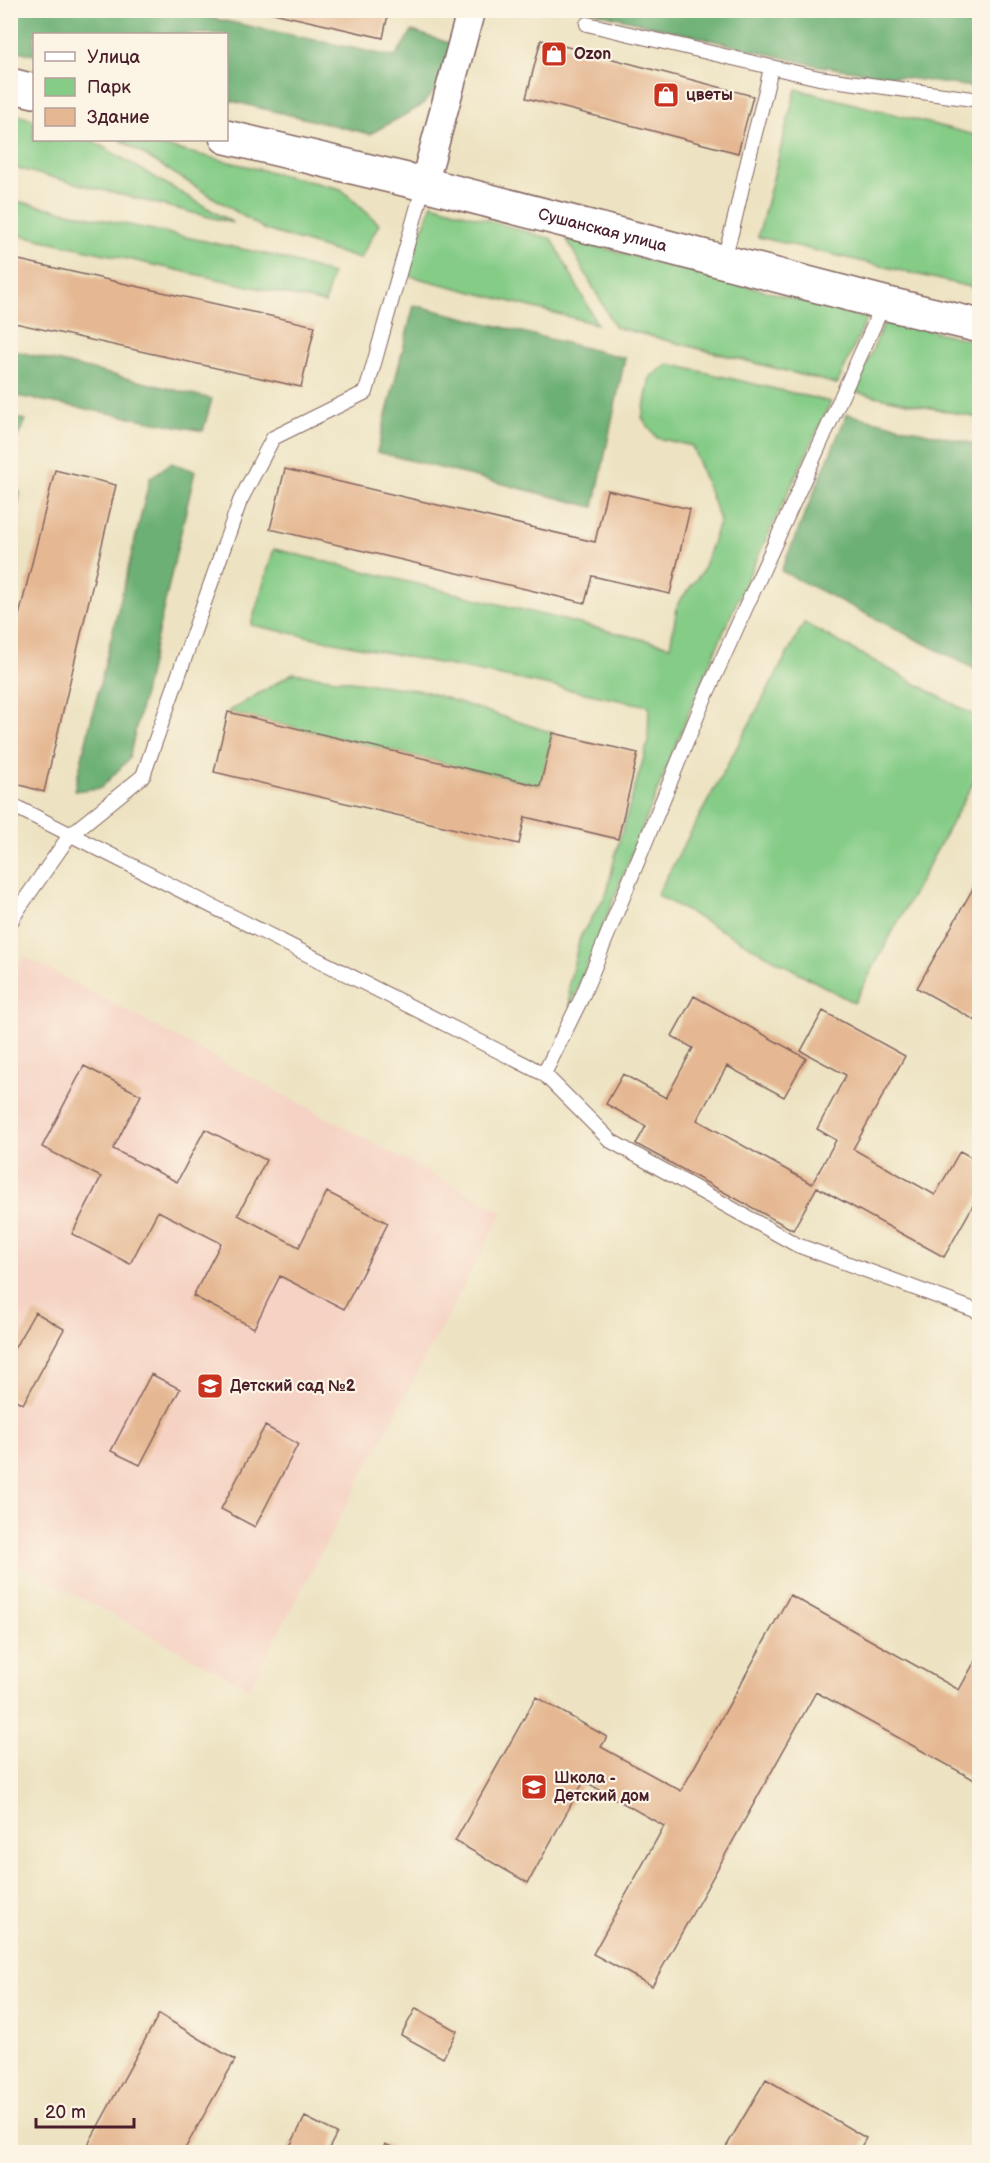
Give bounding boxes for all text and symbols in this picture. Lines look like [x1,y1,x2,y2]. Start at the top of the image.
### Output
legend [33,33,228,141]
shop icon: Ozon [539,39,569,69]
place label: Ozon [574,45,611,64]
text: Улица [87,47,141,68]
text: Парк [87,77,131,98]
shop icon: цветы [651,80,681,110]
place label: цветы [686,86,733,105]
text: Здание [87,107,149,128]
street label: Сушанская улица [536,204,670,256]
school or university icon: Детский сад №2 [195,1371,225,1401]
place label: Детский сад №2 [230,1377,356,1396]
place label: Школа - Детский дом [554,1769,650,1806]
school or university icon: Школа - Детский дом [519,1772,549,1802]
scale bar [36,2091,134,2129]
text: 20 m [45,2102,86,2123]

